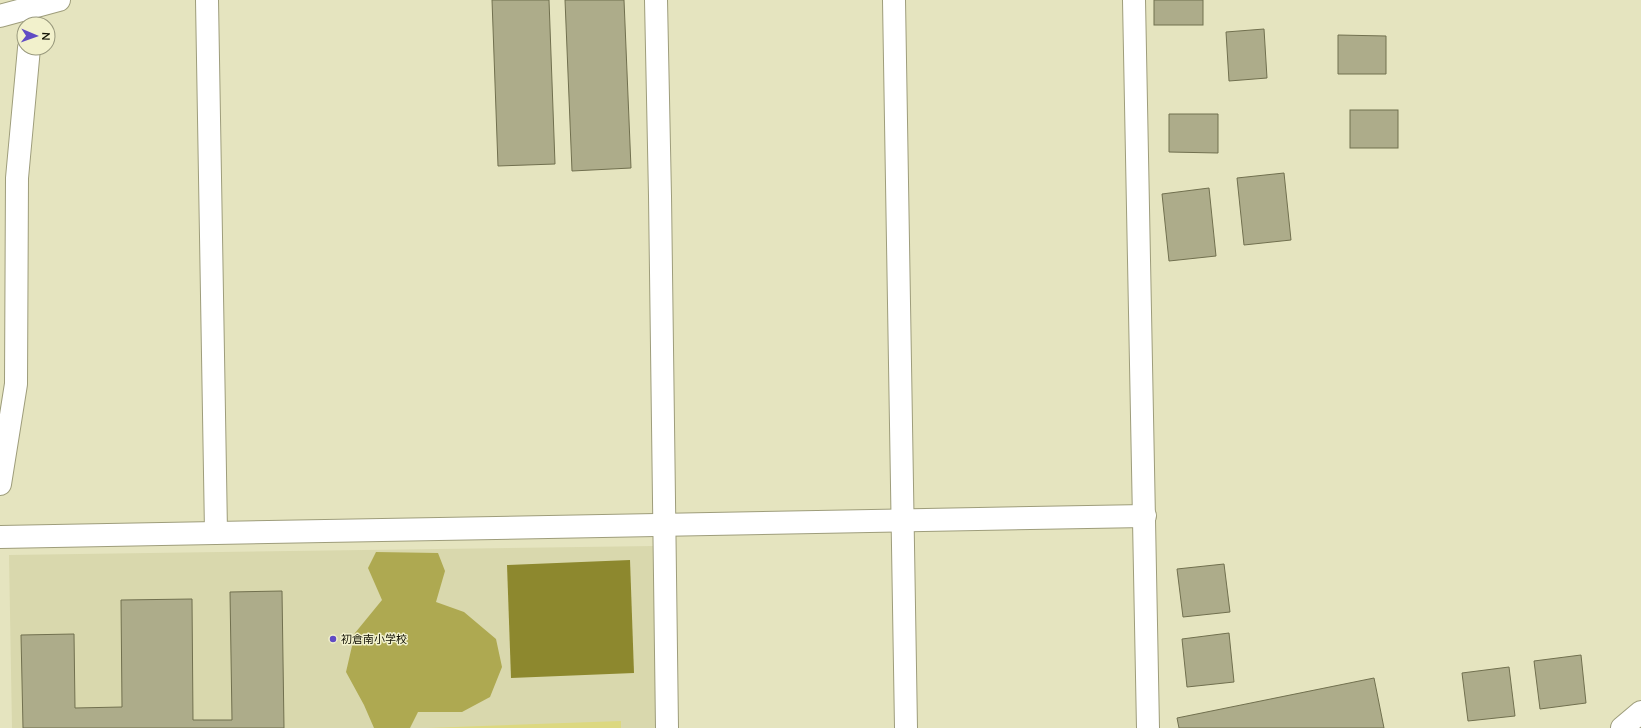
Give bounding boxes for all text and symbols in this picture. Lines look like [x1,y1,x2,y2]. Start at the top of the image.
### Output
north arrow [16,16,56,56]
text: N [39,32,53,41]
place label: 初倉南小学校 [341,632,407,646]
marker: 初倉南小学校 [328,634,338,644]

